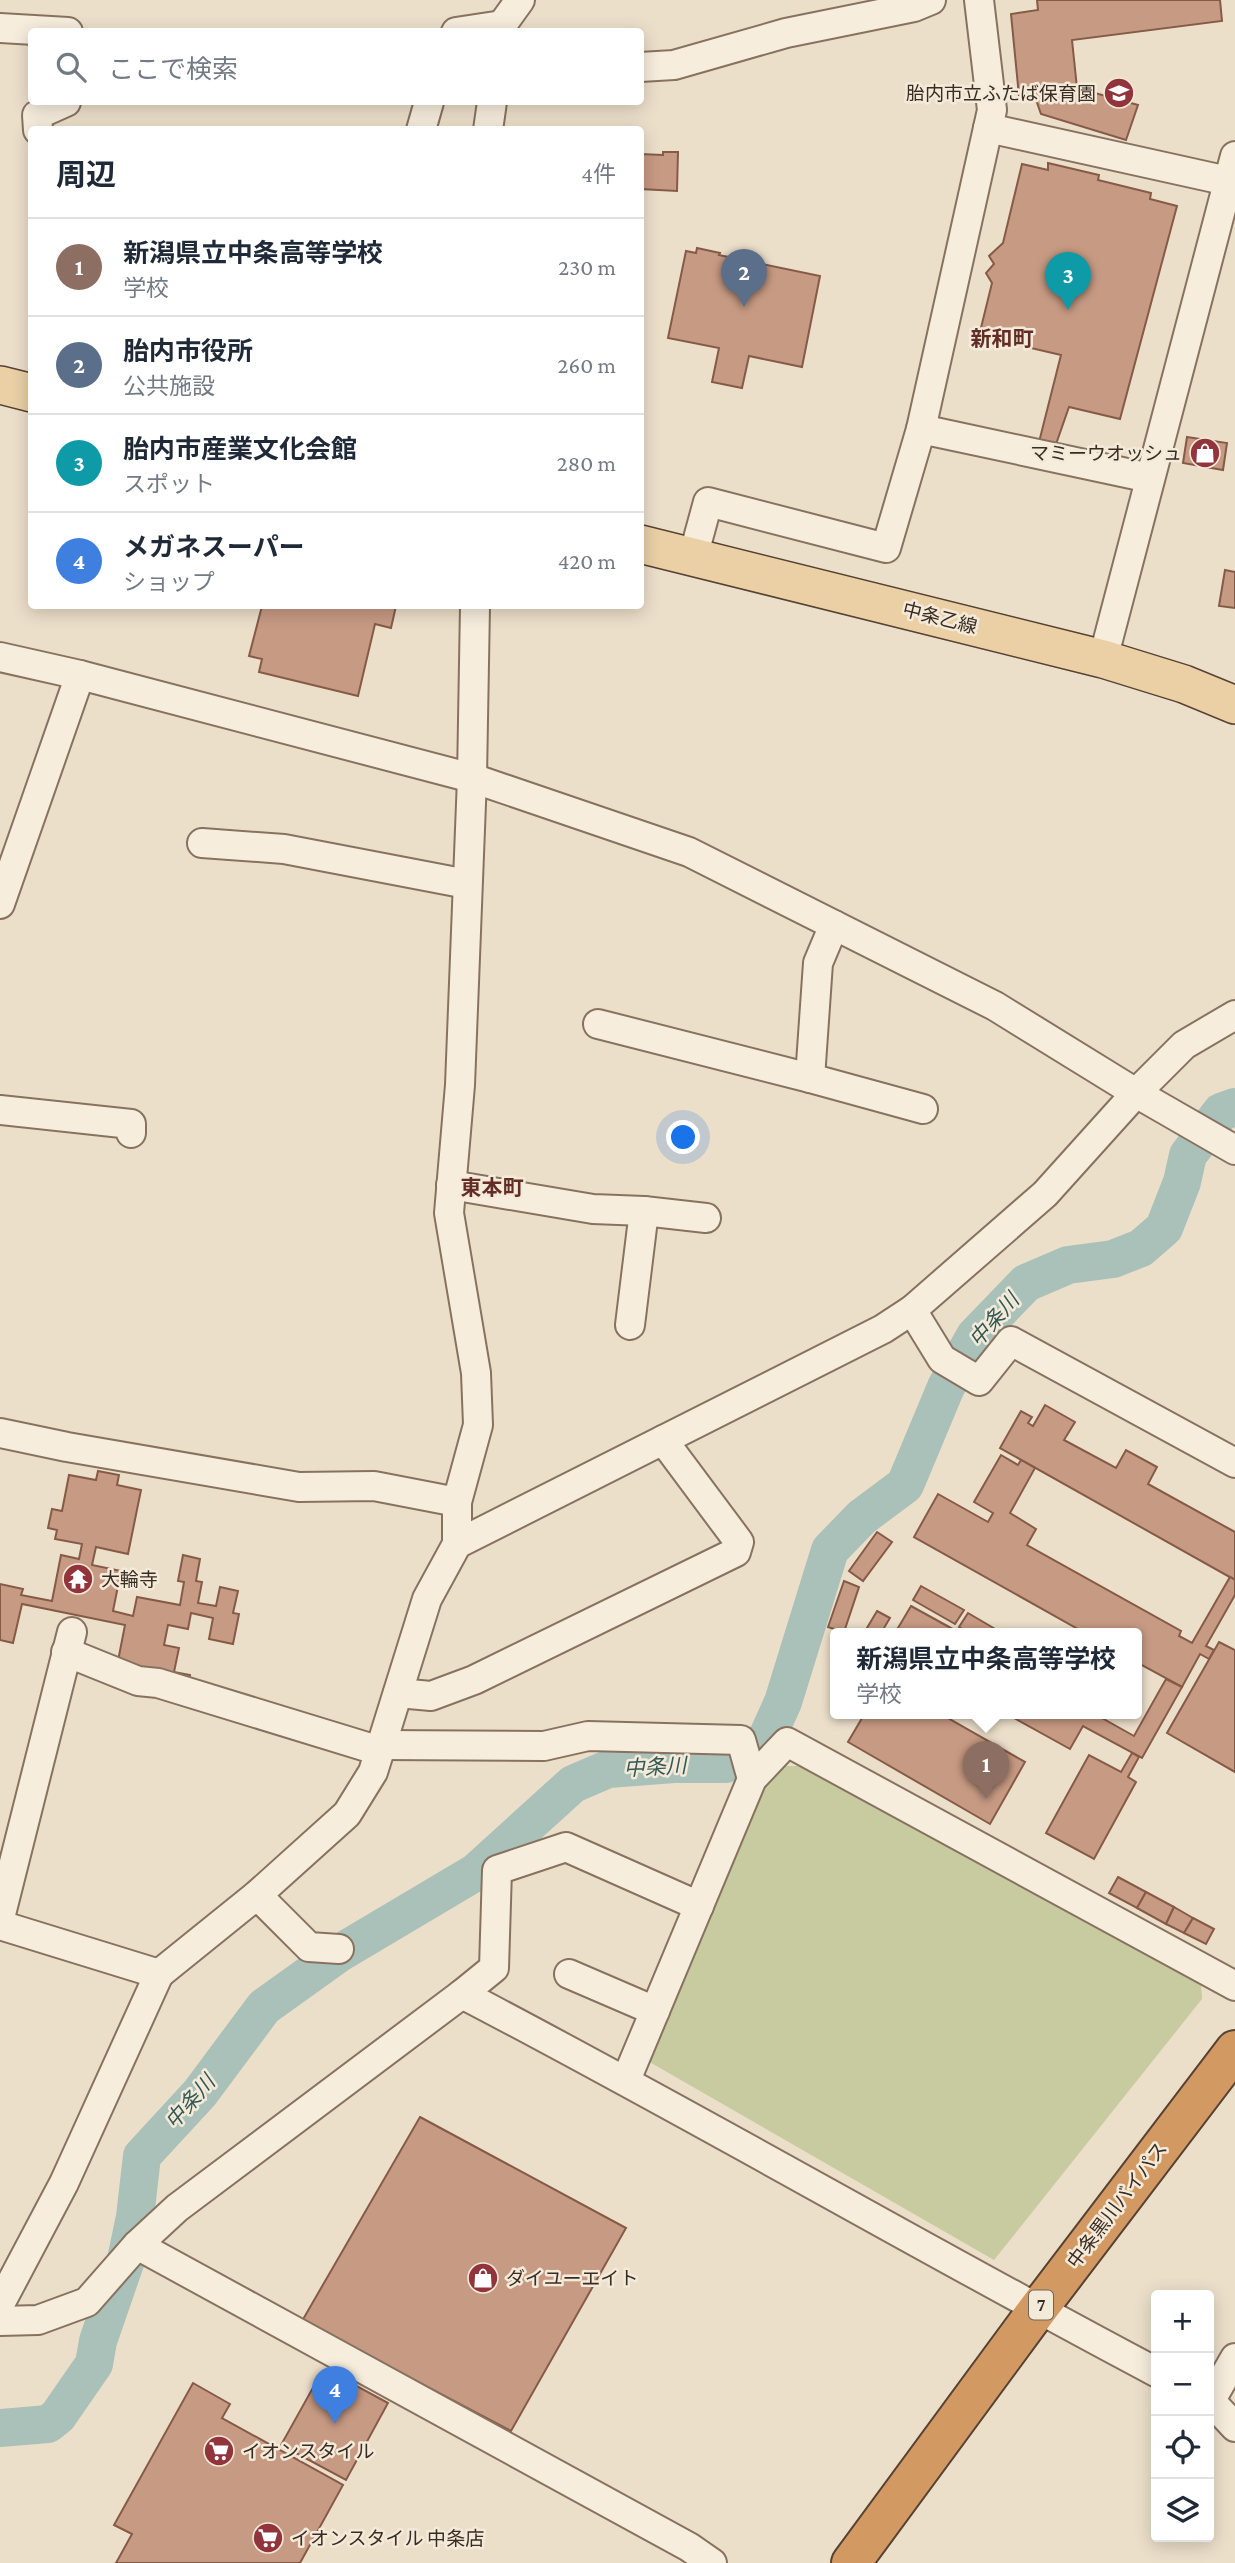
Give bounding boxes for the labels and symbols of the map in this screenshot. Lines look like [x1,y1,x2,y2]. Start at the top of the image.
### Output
school or university icon: 胎内市立ふたば保育園 [1102,76,1136,110]
place label: 胎内市立ふたば保育園 [906,83,1096,104]
pin: 2 [721,249,767,307]
pin: 3 [1045,252,1091,310]
district label: 新和町 [971,327,1034,351]
shop icon: マミーウオッシュ [1188,436,1222,470]
place label: マミーウオッシュ [1030,443,1182,464]
street label: 中条乙線 [901,599,979,637]
your location [666,1120,700,1154]
district label: 東本町 [461,1176,524,1200]
water label: 中条川 [964,1287,1025,1352]
temple icon: 大輪寺 [61,1562,95,1596]
place label: 大輪寺 [101,1569,158,1590]
pin: 1 [963,1741,1009,1799]
water label: 中条川 [623,1753,689,1781]
water label: 中条川 [160,2069,221,2134]
street label: 中条黒川バイパス [1063,2138,1171,2272]
shop icon: ダイユーエイト [466,2261,500,2295]
place label: ダイユーエイト [506,2268,639,2289]
road number: 7 [1029,2290,1053,2320]
pin: 4 [312,2366,358,2424]
supermarket icon: イオンスタイル [202,2434,236,2468]
place label: イオンスタイル [242,2441,375,2462]
supermarket icon: イオンスタイル 中条店 [251,2521,285,2555]
place label: イオンスタイル 中条店 [291,2528,484,2549]

